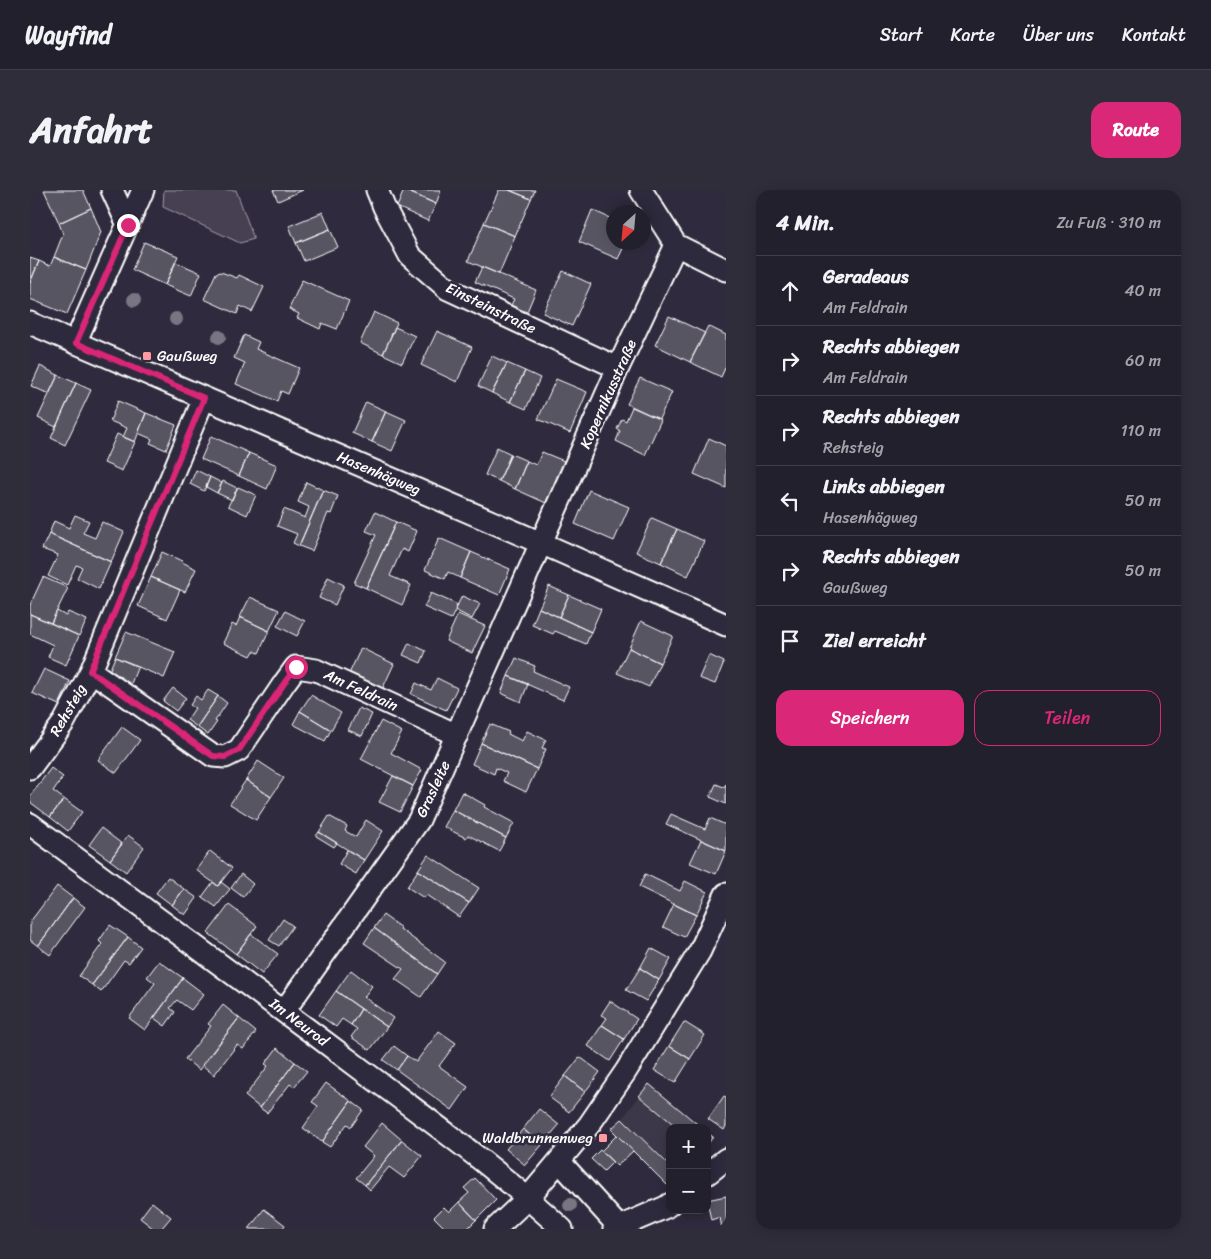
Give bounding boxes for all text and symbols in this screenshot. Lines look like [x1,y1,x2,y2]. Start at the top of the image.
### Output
text: Wayfind [25,14,111,56]
text: Start [880,19,923,51]
text: Karte [951,19,995,51]
text: Über uns [1023,19,1094,51]
text: Kontakt [1122,19,1186,51]
text: Anfahrt [30,99,153,161]
button: Route [1091,102,1181,158]
text: 4 Min. [776,204,835,242]
north arrow [606,205,651,250]
text: Zu Fuß · 310 m [1056,208,1161,237]
route end [117,214,140,237]
text: Geradeaus [823,260,909,293]
street label: Einsteinstraße [441,275,541,341]
text: 40 m [1124,276,1161,305]
icon: ahead [776,277,804,305]
text: Am Feldrain [823,293,908,322]
text: Rechts abbiegen [823,330,960,363]
street label: Kopernikusstraße [572,335,644,453]
place label: Gaußweg [157,343,218,369]
text: 60 m [1125,346,1161,375]
icon: right [776,347,804,375]
marker: Gaußweg [141,350,153,362]
text: Am Feldrain [823,363,908,392]
text: Rechts abbiegen [823,400,960,433]
text: 110 m [1121,416,1161,445]
icon: right [776,417,804,445]
text: Rehsteig [823,433,884,462]
street label: Hasenhägweg [333,444,425,502]
text: Links abbiegen [823,470,945,503]
text: 50 m [1125,486,1161,515]
icon: left [776,487,804,515]
text: Hasenhägweg [823,503,918,532]
text: Rechts abbiegen [823,540,960,573]
text: 50 m [1125,556,1161,585]
icon: right [776,557,804,585]
text: Gaußweg [823,573,887,602]
text: Ziel erreicht [823,624,926,657]
icon: arrive [776,627,804,655]
route start [285,656,308,679]
street label: Am Feldrain [319,661,402,719]
street label: Rehsteig [42,678,94,741]
button: Speichern [776,690,964,746]
button: Teilen [974,690,1161,746]
street label: Grasleite [408,756,458,822]
street label: Im Neurod [263,990,335,1054]
map controls [666,1124,711,1214]
button: + [666,1124,711,1169]
place label: Waldbrunnenweg [482,1125,593,1151]
marker: Waldbrunnenweg [597,1132,609,1144]
button: − [666,1169,711,1214]

